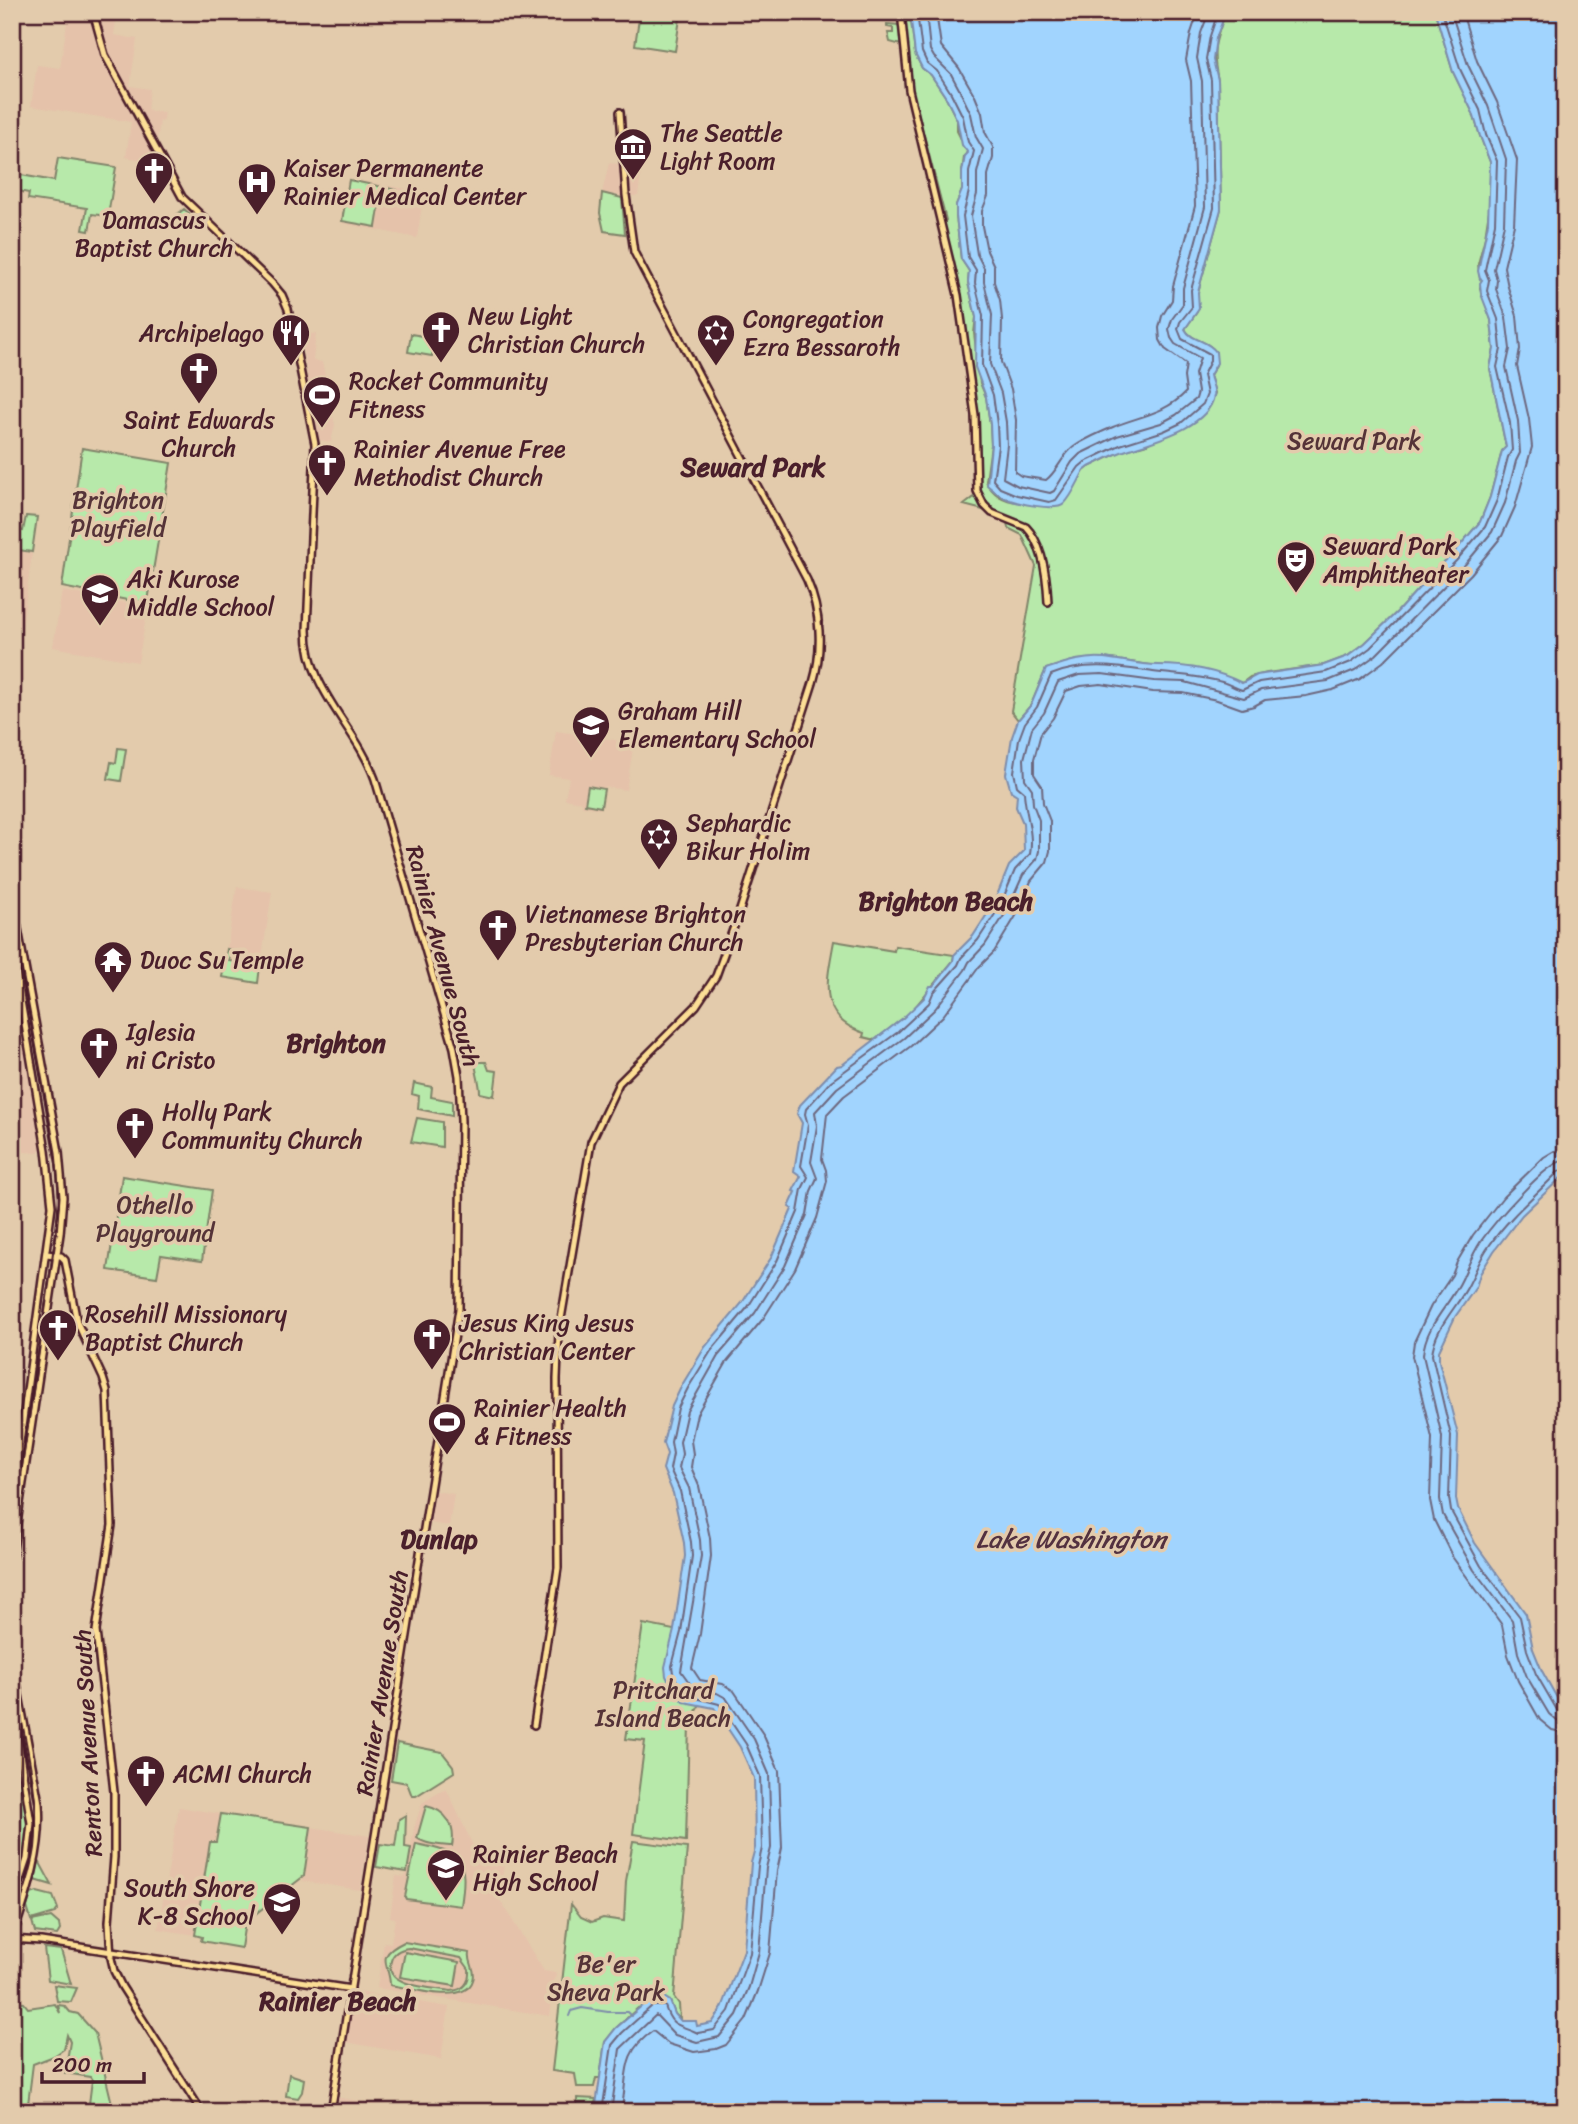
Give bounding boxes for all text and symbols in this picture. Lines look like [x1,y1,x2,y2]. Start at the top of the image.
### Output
place label: The Seattle Light Room [660,112,783,182]
museum icon: The Seattle Light Room [612,126,654,181]
place label: Kaiser Permanente Rainier Medical Center [284,147,528,217]
church icon: Damascus Baptist Church [133,150,175,205]
hospital icon: Kaiser Permanente Rainier Medical Center [236,161,278,216]
place label: Damascus Baptist Church [75,199,233,269]
place label: New Light Christian Church [468,295,645,365]
place label: Congregation Ezra Bessaroth [743,298,901,368]
church icon: New Light Christian Church [420,309,462,364]
place label: Archipelago [138,312,264,354]
restaurant icon: Archipelago [270,312,312,367]
synagogue icon: Congregation Ezra Bessaroth [695,312,737,367]
church icon: Saint Edwards Church [178,350,220,405]
place label: Rocket Community Fitness [349,360,548,430]
sports icon: Rocket Community Fitness [301,374,343,429]
place label: Saint Edwards Church [123,399,276,469]
park label: Seward Park [1287,420,1421,462]
place label: Rainier Avenue Free Methodist Church [354,428,566,498]
church icon: Rainier Avenue Free Methodist Church [306,442,348,497]
district label: Seward Park [679,444,826,490]
park label: Brighton Playfield [70,479,168,549]
place label: Seward Park Amphitheater [1322,525,1471,595]
theatre icon: Seward Park Amphitheater [1275,539,1317,594]
place label: Aki Kurose Middle School [126,558,276,628]
school or university icon: Aki Kurose Middle School [79,572,121,627]
place label: Graham Hill Elementary School [618,690,817,760]
school or university icon: Graham Hill Elementary School [570,704,612,759]
place label: Sephardic Bikur Holim [686,802,810,872]
synagogue icon: Sephardic Bikur Holim [638,816,680,871]
street label: Rainier Avenue South [393,840,493,1072]
district label: Brighton Beach [859,878,1034,924]
place label: Vietnamese Brighton Presbyterian Church [525,893,746,963]
church icon: Vietnamese Brighton Presbyterian Church [477,907,519,962]
temple icon: Duoc Su Temple [92,939,134,994]
place label: Duoc Su Temple [140,939,304,981]
place label: Iglesia ni Cristo [125,1011,216,1081]
district label: Brighton [286,1020,386,1066]
church icon: Iglesia ni Cristo [78,1025,120,1080]
place label: Holly Park Community Church [162,1091,363,1161]
church icon: Holly Park Community Church [114,1105,156,1160]
park label: Othello Playground [96,1184,216,1254]
place label: Rosehill Missionary Baptist Church [85,1293,288,1363]
place label: Jesus King Jesus Christian Center [458,1302,636,1372]
church icon: Rosehill Missionary Baptist Church [37,1307,79,1362]
church icon: Jesus King Jesus Christian Center [411,1316,453,1371]
place label: Rainier Health & Fitness [474,1387,627,1457]
sports icon: Rainier Health & Fitness [426,1401,468,1456]
district label: Dunlap [400,1516,478,1562]
water label: Lake Washington [976,1516,1169,1562]
street label: Rainier Avenue South [343,1567,421,1799]
street label: Renton Avenue South [61,1628,115,1858]
park label: Pritchard Island Beach [594,1669,731,1739]
church icon: ACMI Church [125,1753,167,1808]
place label: ACMI Church [172,1753,312,1795]
place label: Rainier Beach High School [473,1833,618,1903]
school or university icon: Rainier Beach High School [425,1847,467,1902]
place label: South Shore K-8 School [124,1867,256,1937]
school or university icon: South Shore K-8 School [261,1881,303,1936]
park label: Be'er Sheva Park [547,1943,665,2013]
district label: Rainier Beach [258,1978,417,2024]
scale bar [42,2040,144,2084]
text: 200 m [52,2046,112,2084]

